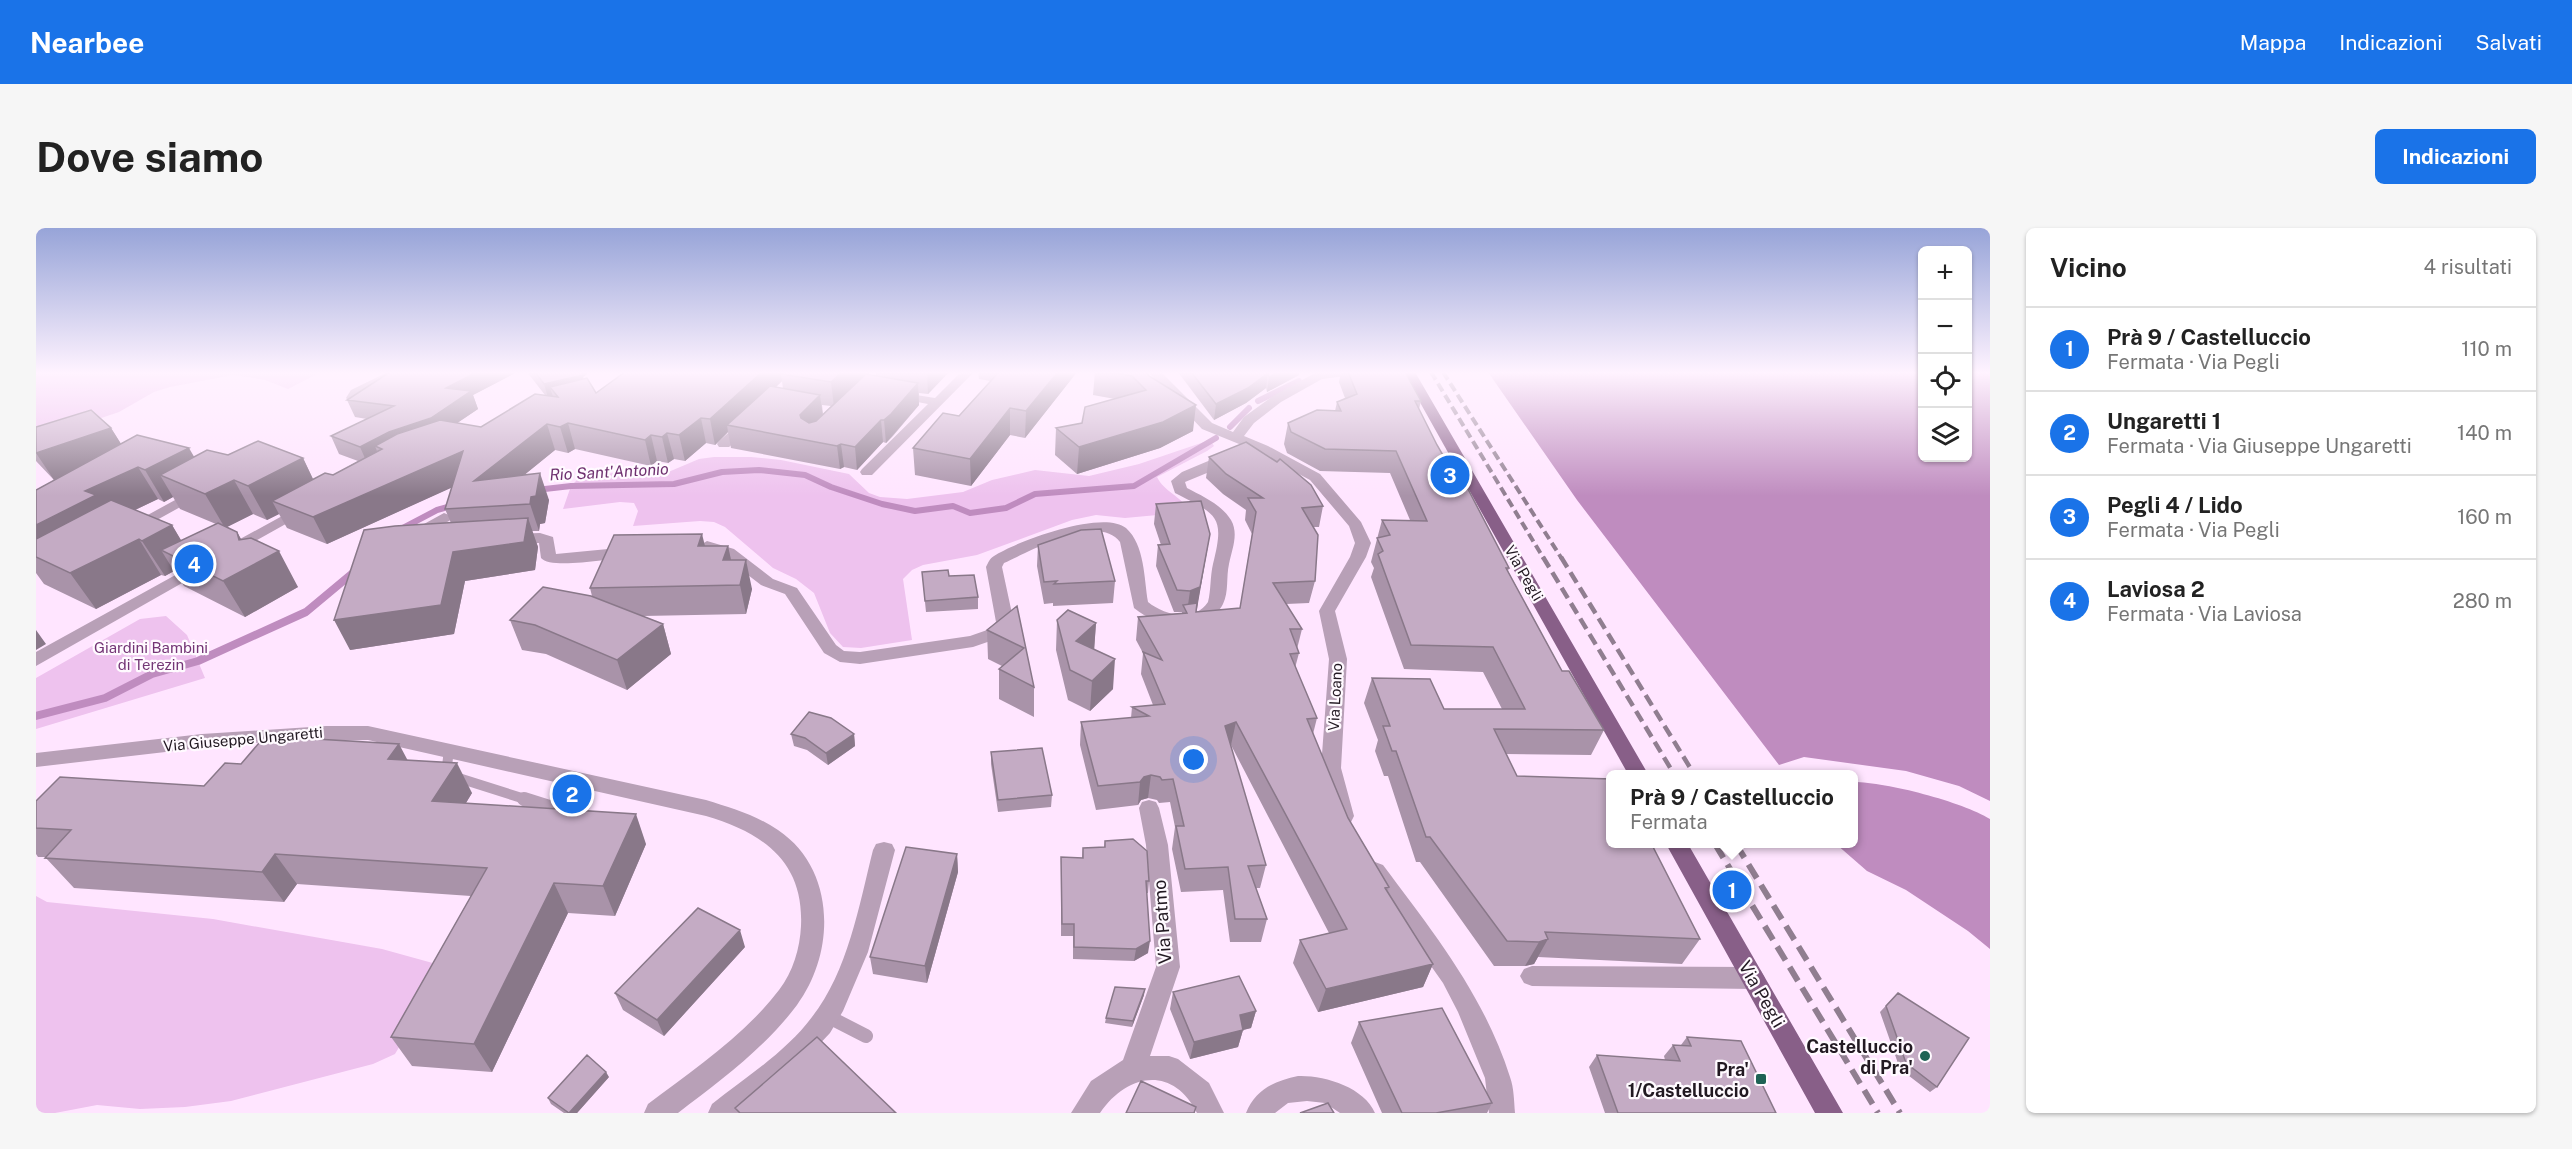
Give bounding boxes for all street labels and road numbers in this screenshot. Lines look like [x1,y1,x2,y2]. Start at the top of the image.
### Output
street label: Via Pegli [1501,542,1547,604]
street label: Via Loano [1325,663,1345,731]
street label: Via Giuseppe Ungaretti [162,724,324,754]
street label: Via Patmo [1149,879,1175,965]
street label: Via Pegli [1735,957,1789,1031]

